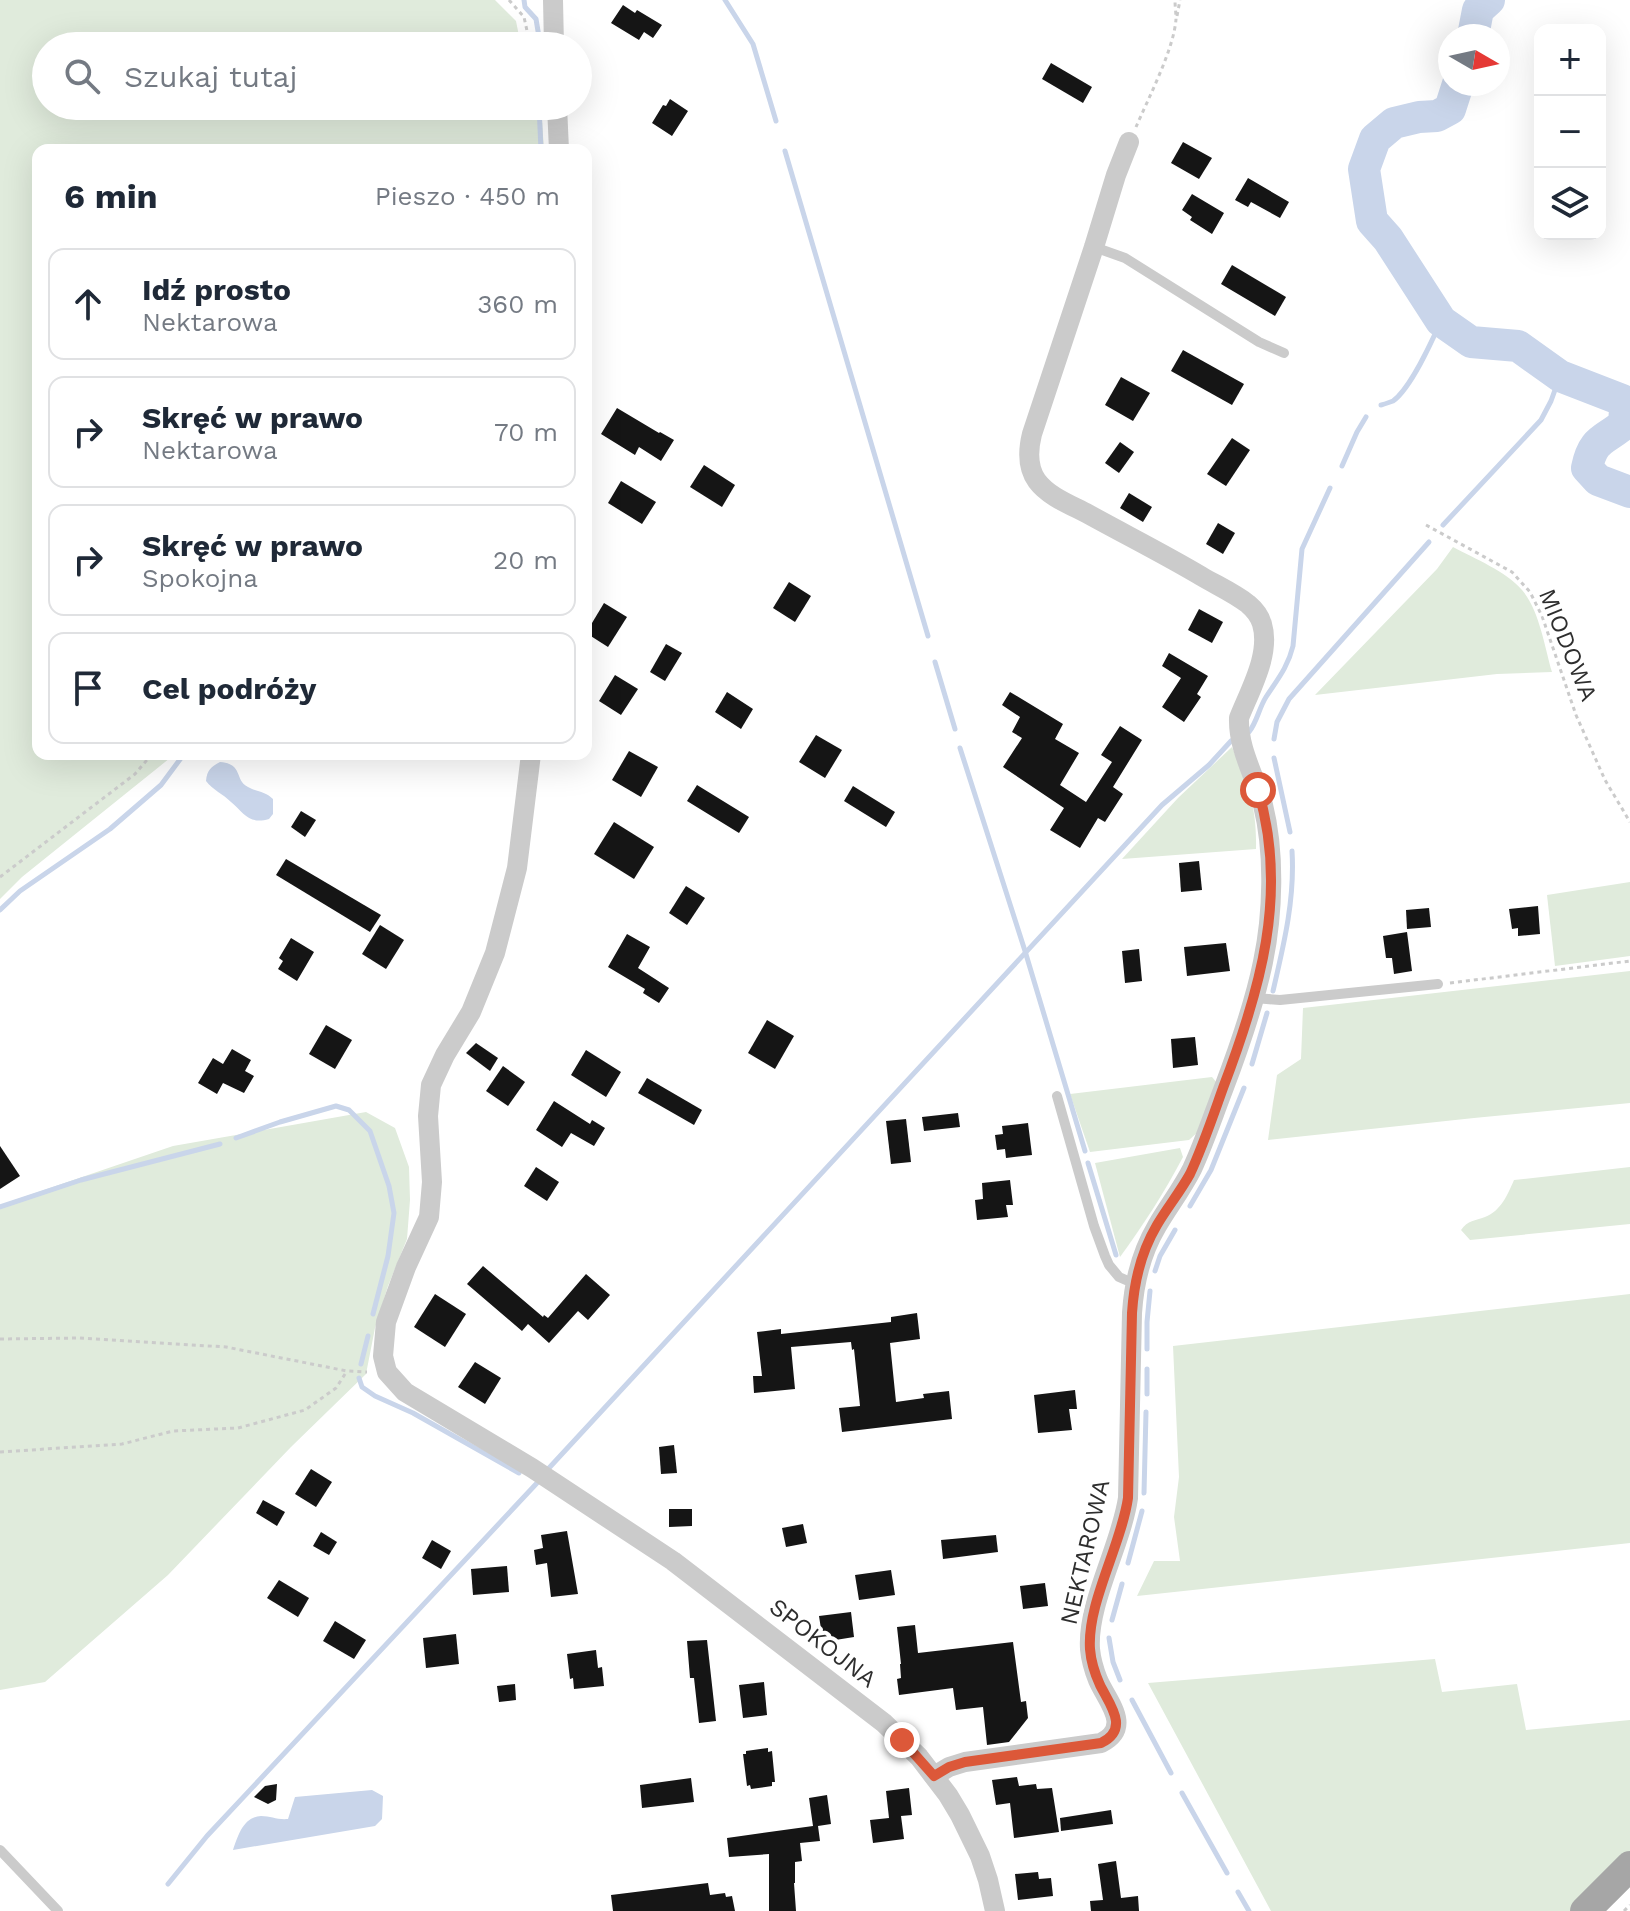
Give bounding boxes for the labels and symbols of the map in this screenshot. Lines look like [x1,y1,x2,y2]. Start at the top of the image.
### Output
north arrow [1438,24,1510,96]
street label: MIODOWA [1533,585,1603,705]
route start [1240,772,1276,808]
street label: NEKTAROWA [1055,1476,1115,1627]
street label: SPOKOJNA [764,1593,882,1694]
route end [884,1722,920,1758]

